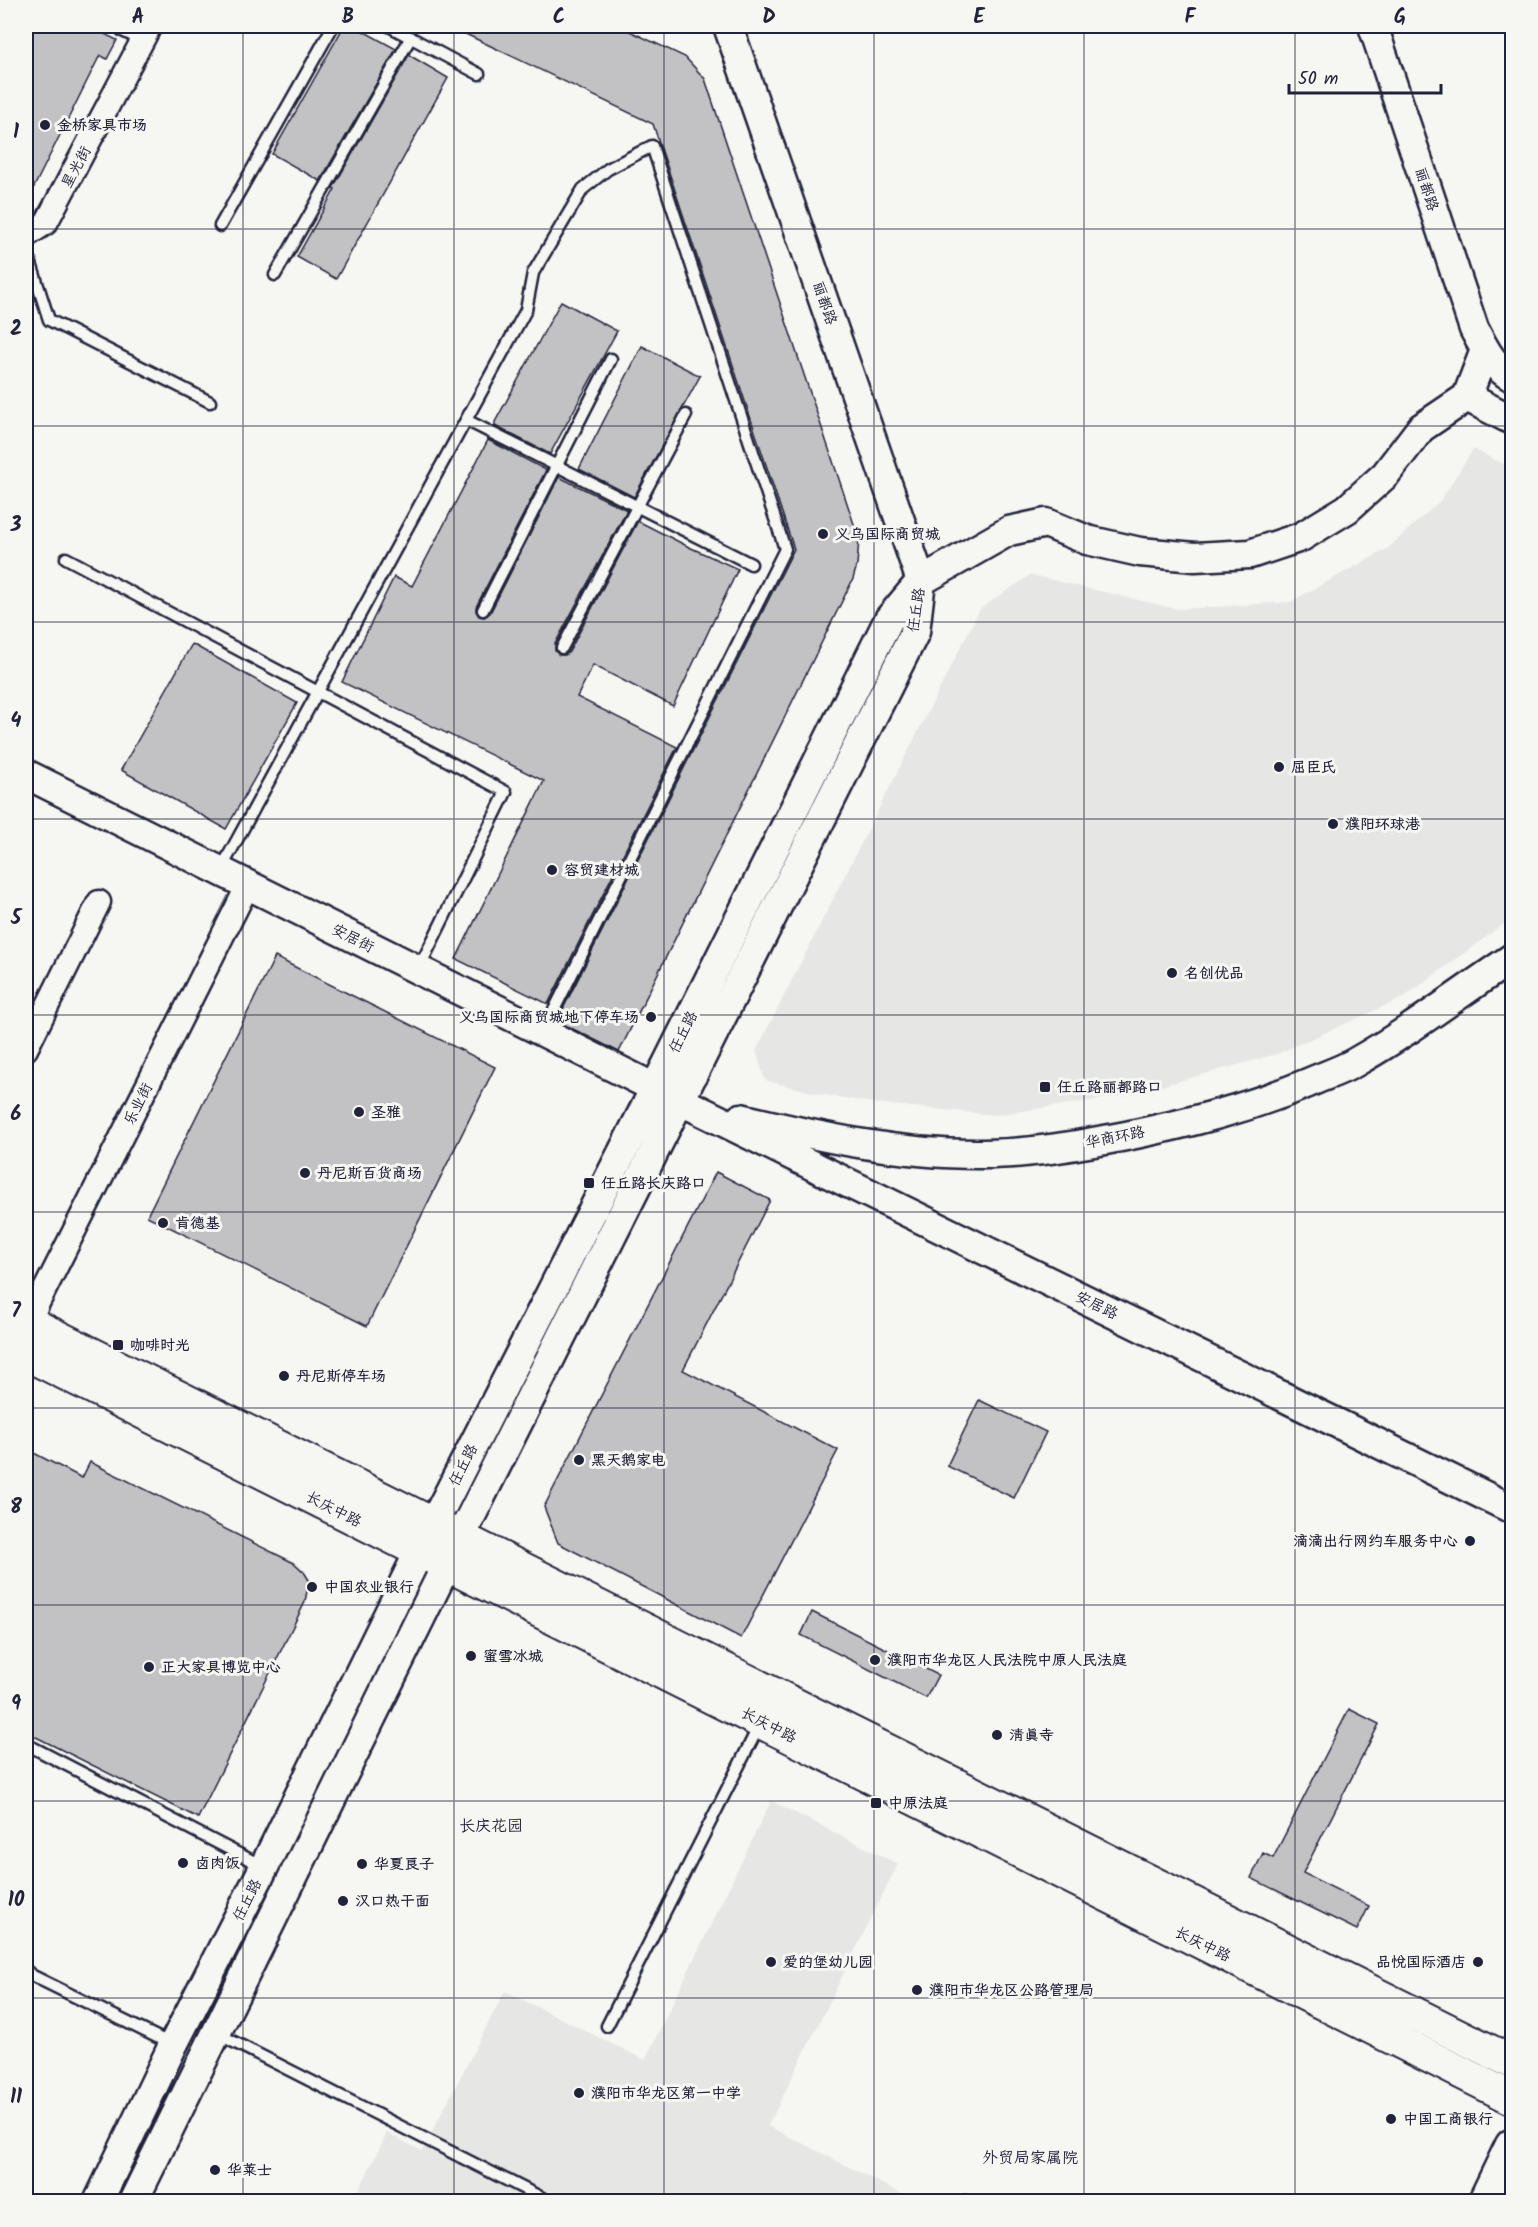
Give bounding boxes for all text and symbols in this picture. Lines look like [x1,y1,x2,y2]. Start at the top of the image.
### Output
text: A [132,2,144,34]
text: B [342,2,354,34]
text: C [553,2,565,34]
text: D [762,2,776,34]
text: E [973,2,985,34]
text: F [1185,2,1197,34]
text: G [1394,2,1406,34]
scale bar [1289,57,1440,95]
text: 50 m [1298,65,1338,94]
place label: 金桥家具市场 [57,114,147,138]
text: 1 [13,117,19,149]
marker: 金桥家具市场 [38,118,52,132]
street label: 星光街 [56,142,98,193]
street label: 丽都路 [1408,164,1444,214]
street label: 丽都路 [805,278,843,329]
text: 2 [10,314,22,346]
text: 3 [10,510,22,542]
place label: 义乌国际商贸城 [835,523,940,547]
marker: 义乌国际商贸城 [816,527,830,541]
street label: 任丘路 [902,586,932,634]
text: 4 [11,706,22,738]
place label: 屈臣氏 [1291,756,1336,780]
marker: 屈臣氏 [1272,760,1286,774]
place label: 濮阳环球港 [1345,813,1420,837]
marker: 濮阳环球港 [1326,817,1340,831]
place label: 容贸建材城 [564,859,639,883]
marker: 容贸建材城 [545,863,559,877]
text: 5 [10,903,23,935]
street label: 安居街 [327,918,378,960]
place label: 名创优品 [1184,962,1244,986]
marker: 名创优品 [1165,966,1179,980]
place label: 义乌国际商贸城地下停车场 [459,1006,639,1030]
street label: 任丘路 [663,1007,705,1058]
marker: 义乌国际商贸城地下停车场 [644,1010,658,1024]
place label: 任丘路丽都路口 [1057,1076,1162,1100]
street label: 乐业街 [118,1079,160,1130]
marker: 任丘路丽都路口 [1038,1080,1052,1094]
text: 6 [11,1099,22,1131]
place label: 圣雅 [371,1101,401,1125]
marker: 圣雅 [352,1105,366,1119]
street label: 华商环路 [1083,1120,1147,1155]
place label: 丹尼斯百货商场 [317,1162,422,1186]
marker: 丹尼斯百货商场 [298,1166,312,1180]
place label: 任丘路长庆路口 [601,1172,706,1196]
marker: 任丘路长庆路口 [582,1176,596,1190]
place label: 肯德基 [175,1212,220,1236]
marker: 肯德基 [156,1216,170,1230]
street label: 安居路 [1071,1285,1122,1327]
text: 7 [11,1296,21,1328]
place label: 咖啡时光 [130,1334,190,1358]
marker: 咖啡时光 [111,1338,125,1352]
place label: 丹尼斯停车场 [296,1365,386,1389]
marker: 丹尼斯停车场 [277,1369,291,1383]
street label: 任丘路 [443,1440,485,1491]
place label: 黑天鹅家电 [591,1449,666,1473]
marker: 黑天鹅家电 [572,1453,586,1467]
street label: 长庆中路 [301,1486,366,1534]
text: 8 [10,1492,22,1524]
place label: 滴滴出行网约车服务中心 [1293,1530,1458,1554]
marker: 滴滴出行网约车服务中心 [1463,1534,1477,1548]
place label: 中国农业银行 [324,1576,414,1600]
marker: 中国农业银行 [305,1580,319,1594]
place label: 蜜雪冰城 [483,1645,543,1669]
marker: 蜜雪冰城 [464,1649,478,1663]
place label: 濮阳市华龙区人民法院中原人民法庭 [887,1649,1127,1673]
marker: 濮阳市华龙区人民法院中原人民法庭 [868,1653,882,1667]
place label: 正大家具博览中心 [161,1656,281,1680]
marker: 正大家具博览中心 [142,1660,156,1674]
text: 9 [11,1689,21,1721]
street label: 长庆中路 [736,1702,801,1750]
place label: 清真寺 [1009,1724,1054,1748]
marker: 清真寺 [990,1728,1004,1742]
place label: 中原法庭 [888,1792,948,1816]
marker: 中原法庭 [869,1796,883,1810]
district label: 长庆花园 [459,1814,523,1839]
place label: 卤肉饭 [195,1852,240,1876]
place label: 华夏良子 [374,1853,434,1877]
marker: 卤肉饭 [176,1856,190,1870]
marker: 华夏良子 [355,1857,369,1871]
street label: 任丘路 [227,1875,269,1926]
text: 10 [8,1885,25,1917]
place label: 汉口热干面 [355,1890,430,1914]
marker: 汉口热干面 [336,1894,350,1908]
street label: 长庆中路 [1170,1921,1235,1969]
place label: 爱的堡幼儿园 [783,1951,873,1975]
place label: 品悦国际酒店 [1376,1951,1466,1975]
marker: 爱的堡幼儿园 [764,1955,778,1969]
marker: 品悦国际酒店 [1471,1955,1485,1969]
place label: 濮阳市华龙区公路管理局 [929,1979,1094,2003]
marker: 濮阳市华龙区公路管理局 [910,1983,924,1997]
text: 11 [10,2082,22,2114]
place label: 濮阳市华龙区第一中学 [591,2082,741,2106]
marker: 濮阳市华龙区第一中学 [572,2086,586,2100]
place label: 中国工商银行 [1403,2108,1493,2132]
marker: 中国工商银行 [1384,2112,1398,2126]
district label: 外贸局家属院 [982,2146,1078,2171]
place label: 华莱士 [227,2159,272,2183]
marker: 华莱士 [208,2163,222,2177]

